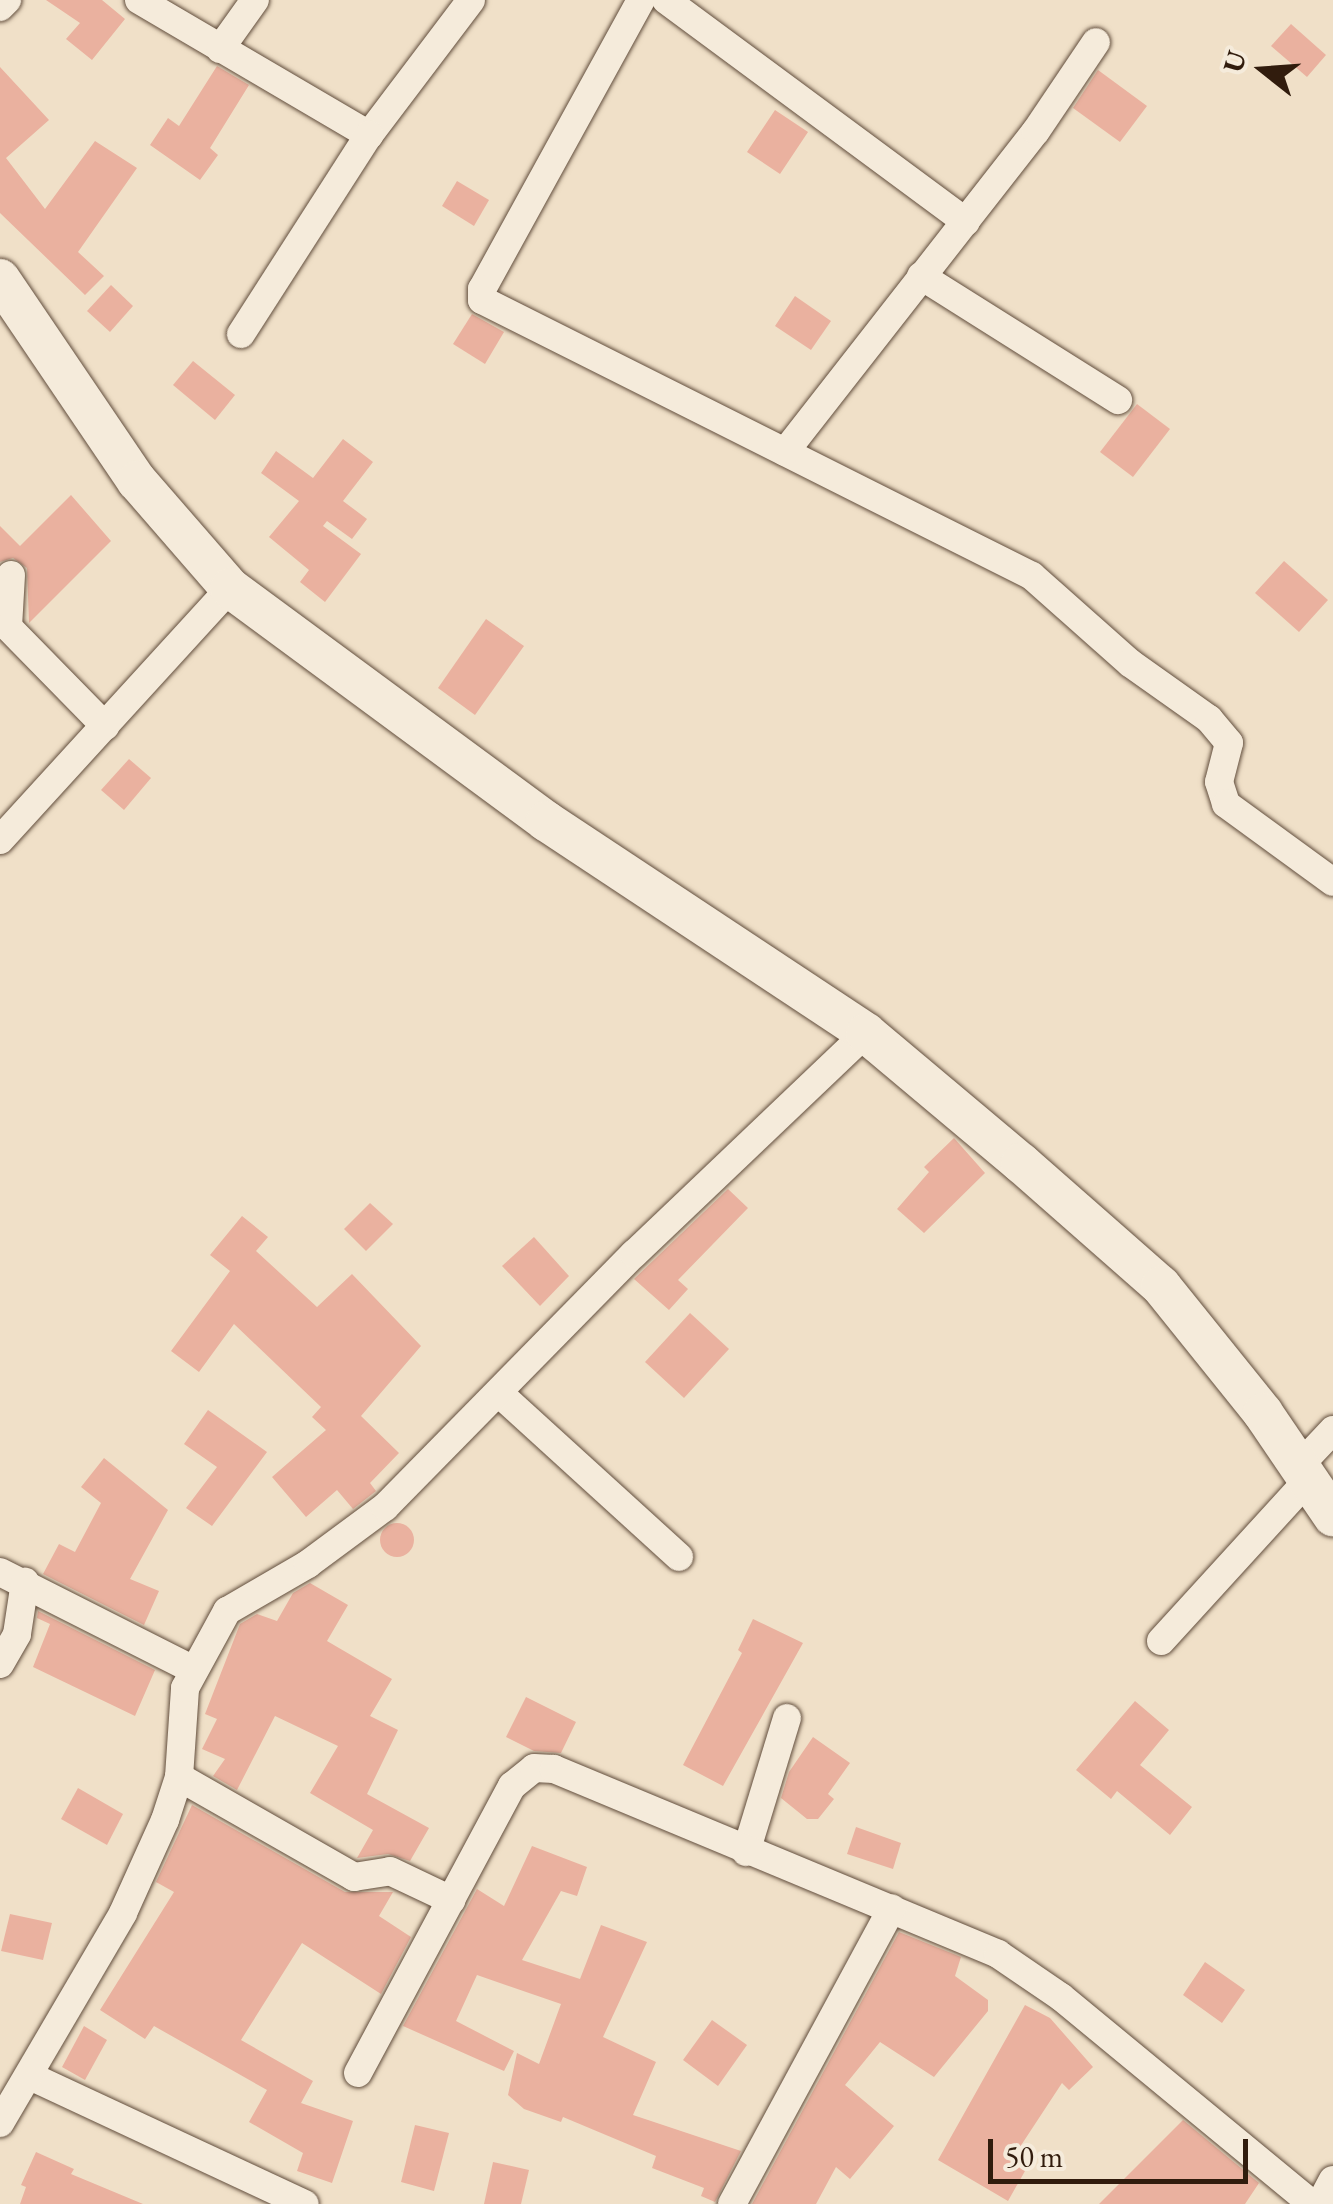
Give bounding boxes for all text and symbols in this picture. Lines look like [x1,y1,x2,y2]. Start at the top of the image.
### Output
north arrow [1213,20,1313,120]
text: U [1214,46,1255,76]
scale bar [993,2119,1253,2181]
text: 50 m [1005,2137,1063,2176]

